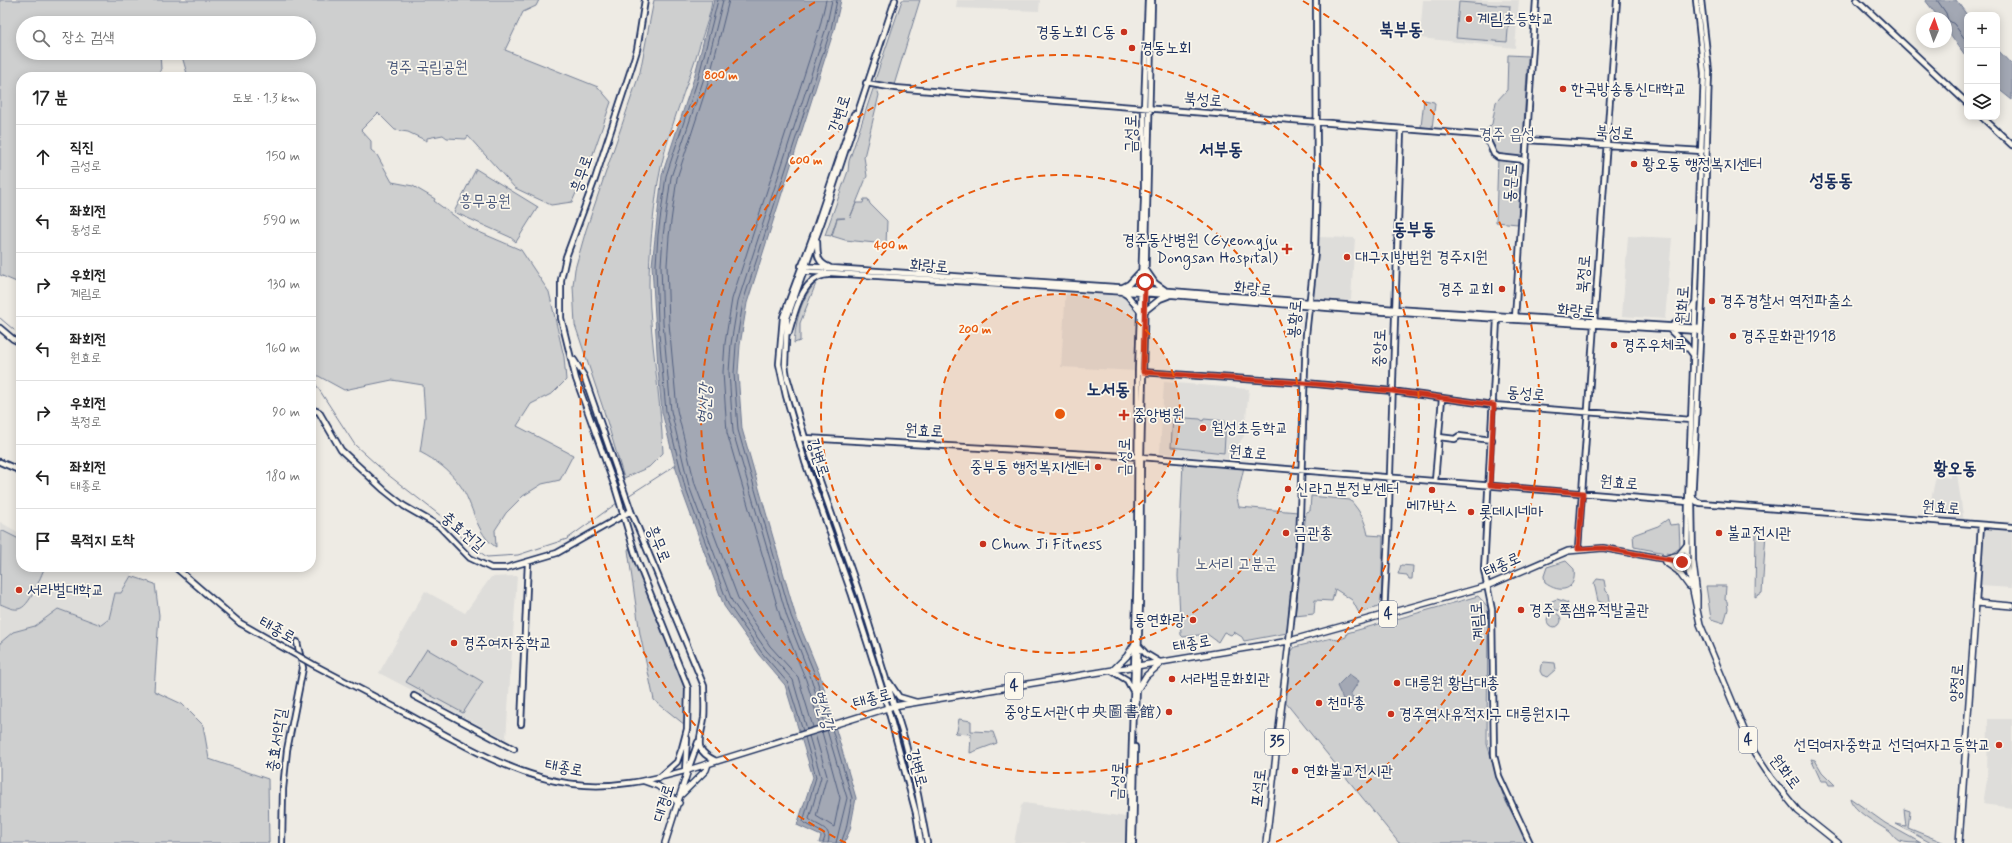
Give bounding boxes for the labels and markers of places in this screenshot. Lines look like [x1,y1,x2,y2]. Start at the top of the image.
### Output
place label: 계림초등학교 [1477,9,1554,30]
marker: 계림초등학교 [1464,14,1474,24]
place label: 경동노회 C동 [1036,22,1116,43]
marker: 경동노회 C동 [1119,27,1129,37]
place label: 경동노회 [1140,38,1192,59]
marker: 경동노회 [1127,43,1137,53]
place label: 한국방송통신대학교 [1571,79,1687,100]
marker: 한국방송통신대학교 [1558,84,1568,94]
place label: 황오동 행정복지센터 [1642,154,1762,175]
marker: 황오동 행정복지센터 [1629,159,1639,169]
place label: 경주동산병원 (Gyeongju Dongsan Hospital) [1122,230,1278,270]
marker: 경주동산병원 (Gyeongju Dongsan Hospital) [1281,243,1293,255]
place label: 대구지방법원 경주지원 [1355,247,1488,268]
marker: 대구지방법원 경주지원 [1342,252,1352,262]
place label: 경주 교회 [1438,279,1494,300]
marker: 경주 교회 [1497,284,1507,294]
place label: 경주경찰서 역전파출소 [1720,291,1853,312]
marker: 경주경찰서 역전파출소 [1707,296,1717,306]
place label: 경주문화관1918 [1741,326,1837,347]
marker: 경주문화관1918 [1728,331,1738,341]
place label: 경주우체국 [1622,335,1687,356]
marker: 경주우체국 [1609,340,1619,350]
place label: 중앙병원 [1133,405,1185,426]
centre of rings [1053,407,1067,421]
marker: 중앙병원 [1118,409,1130,421]
place label: 월성초등학교 [1211,418,1288,439]
marker: 월성초등학교 [1198,423,1208,433]
place label: 중부동 행정복지센터 [970,457,1090,478]
marker: 중부동 행정복지센터 [1093,462,1103,472]
place label: 신라고분정보센터 [1296,479,1399,500]
marker: 신라고분정보센터 [1283,484,1293,494]
marker: 메가박스 [1427,485,1437,495]
place label: 메가박스 [1406,496,1458,517]
place label: 롯데시네마 [1479,502,1544,523]
marker: 롯데시네마 [1466,507,1476,517]
place label: 금관총 [1294,523,1333,544]
place label: 불교전시관 [1727,523,1792,544]
marker: 금관총 [1281,528,1291,538]
marker: 불교전시관 [1714,528,1724,538]
place label: Chun Ji Fitness [991,534,1102,555]
marker: Chun Ji Fitness [978,539,988,549]
place label: 서라벌대학교 [27,580,104,601]
marker: 서라벌대학교 [14,585,24,595]
place label: 경주 쪽샘유적발굴관 [1529,600,1649,621]
marker: 경주 쪽샘유적발굴관 [1516,605,1526,615]
place label: 동연화랑 [1134,610,1185,631]
marker: 동연화랑 [1188,615,1198,625]
place label: 경주여자중학교 [462,633,552,654]
marker: 경주여자중학교 [449,638,459,648]
place label: 서라벌문화회관 [1180,669,1270,690]
place label: 대릉원 황남대총 [1405,673,1499,694]
marker: 서라벌문화회관 [1167,674,1177,684]
marker: 대릉원 황남대총 [1392,678,1402,688]
place label: 천마총 [1327,693,1366,714]
marker: 천마총 [1314,698,1324,708]
place label: 중앙도서관(中央圖書館) [1004,702,1161,723]
place label: 경주역사유적지구 대릉원지구 [1399,704,1571,725]
marker: 중앙도서관(中央圖書館) [1164,707,1174,717]
marker: 경주역사유적지구 대릉원지구 [1386,709,1396,719]
place label: 선덕여자중학교 선덕여자고등학교 [1794,735,1991,756]
marker: 선덕여자중학교 선덕여자고등학교 [1994,740,2004,750]
place label: 연화불교전시관 [1303,761,1393,782]
marker: 연화불교전시관 [1290,766,1300,776]

